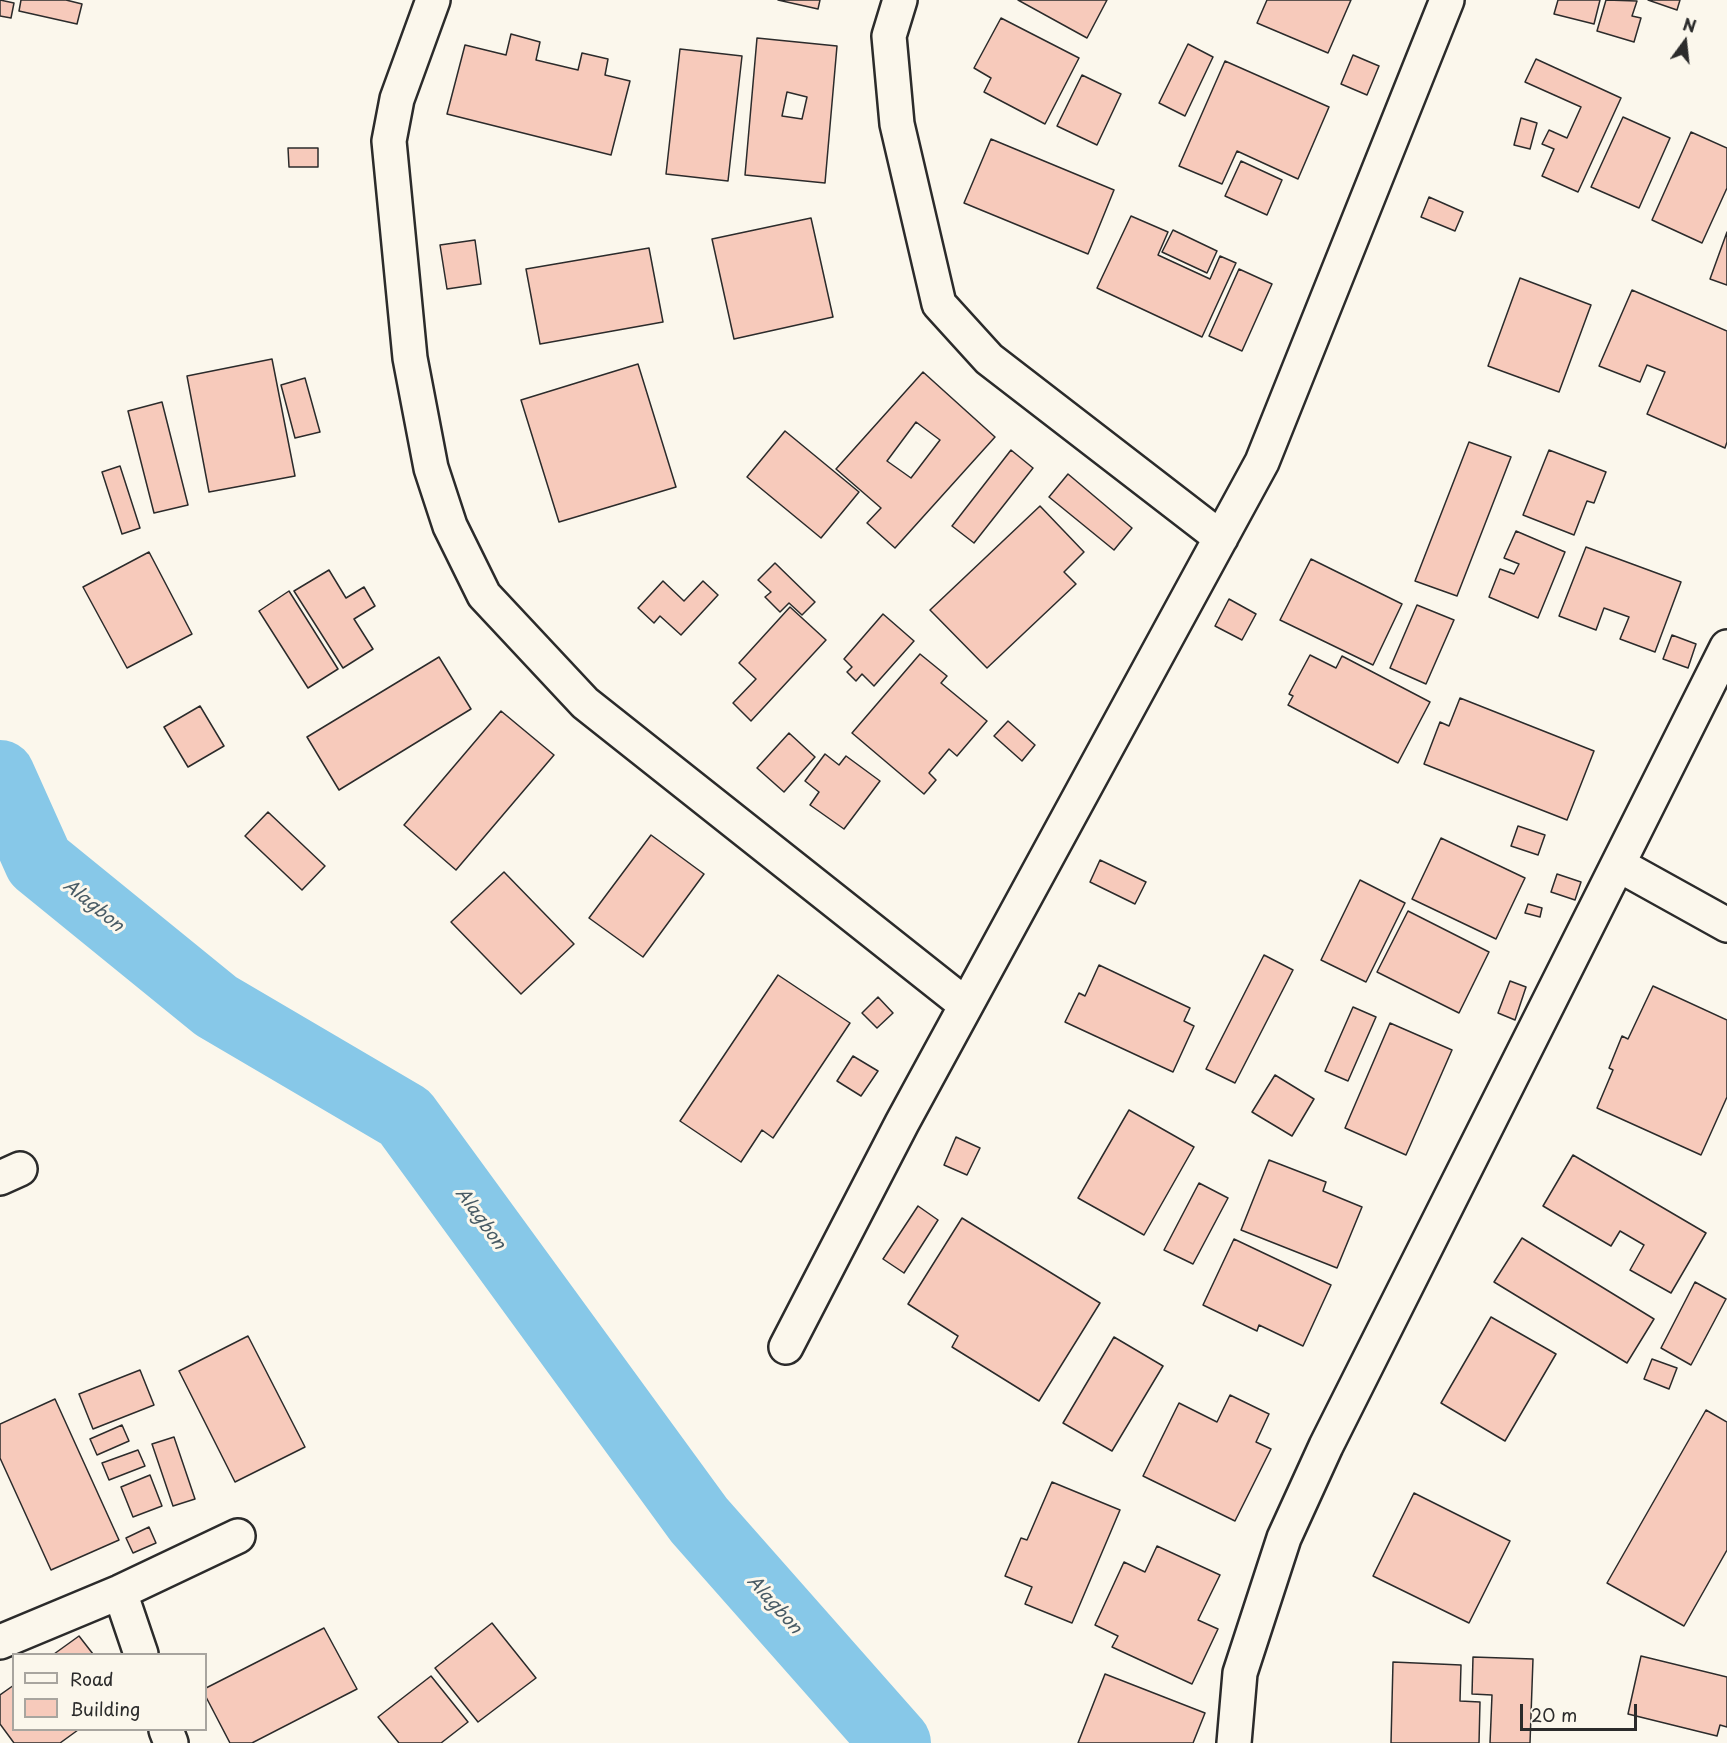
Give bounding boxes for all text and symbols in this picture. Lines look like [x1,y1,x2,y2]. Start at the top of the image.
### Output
text: N [1680,11,1699,38]
north arrow [1655,12,1715,72]
water label: Alagbon [59,875,127,937]
water label: Alagbon [450,1184,510,1254]
water label: Alagbon [742,1571,806,1639]
legend [12,1653,207,1731]
text: Road [70,1665,114,1692]
scale bar [1523,1692,1640,1730]
text: Building [70,1695,140,1722]
text: 20 m [1531,1701,1577,1728]

